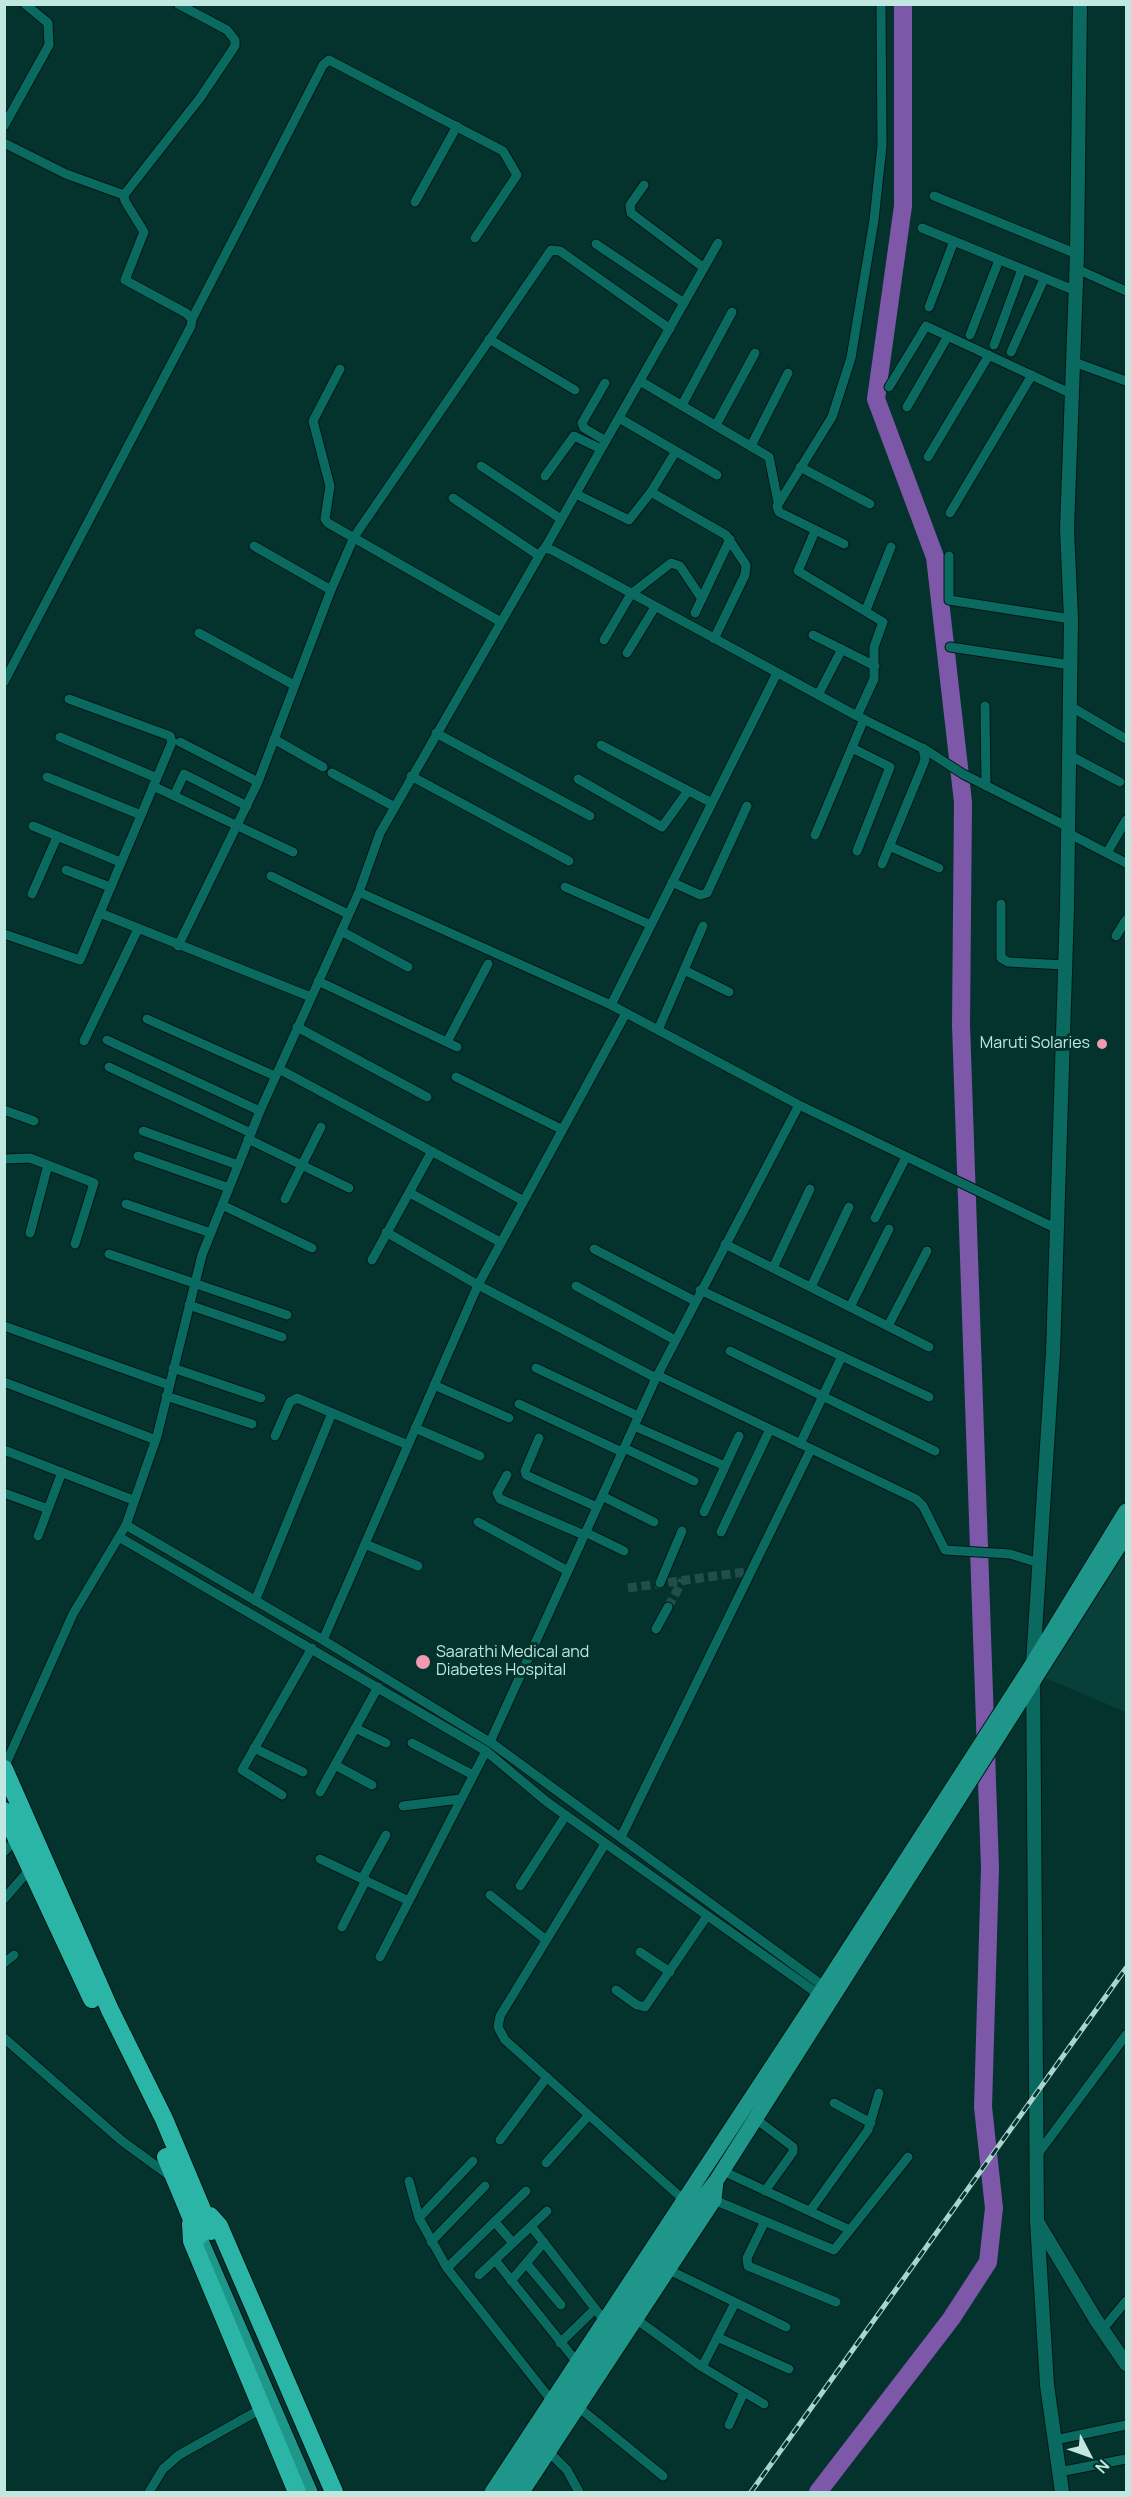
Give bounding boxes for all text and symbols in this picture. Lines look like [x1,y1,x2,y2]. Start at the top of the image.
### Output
place label: Maruti Solaries [980,1034,1090,1054]
marker: Maruti Solaries [1095,1037,1109,1051]
place label: Saarathi Medical and Diabetes Hospital [436,1643,589,1681]
marker: Saarathi Medical and Diabetes Hospital [414,1653,432,1671]
north arrow [1059,2425,1119,2485]
text: N [1091,2455,1115,2478]

